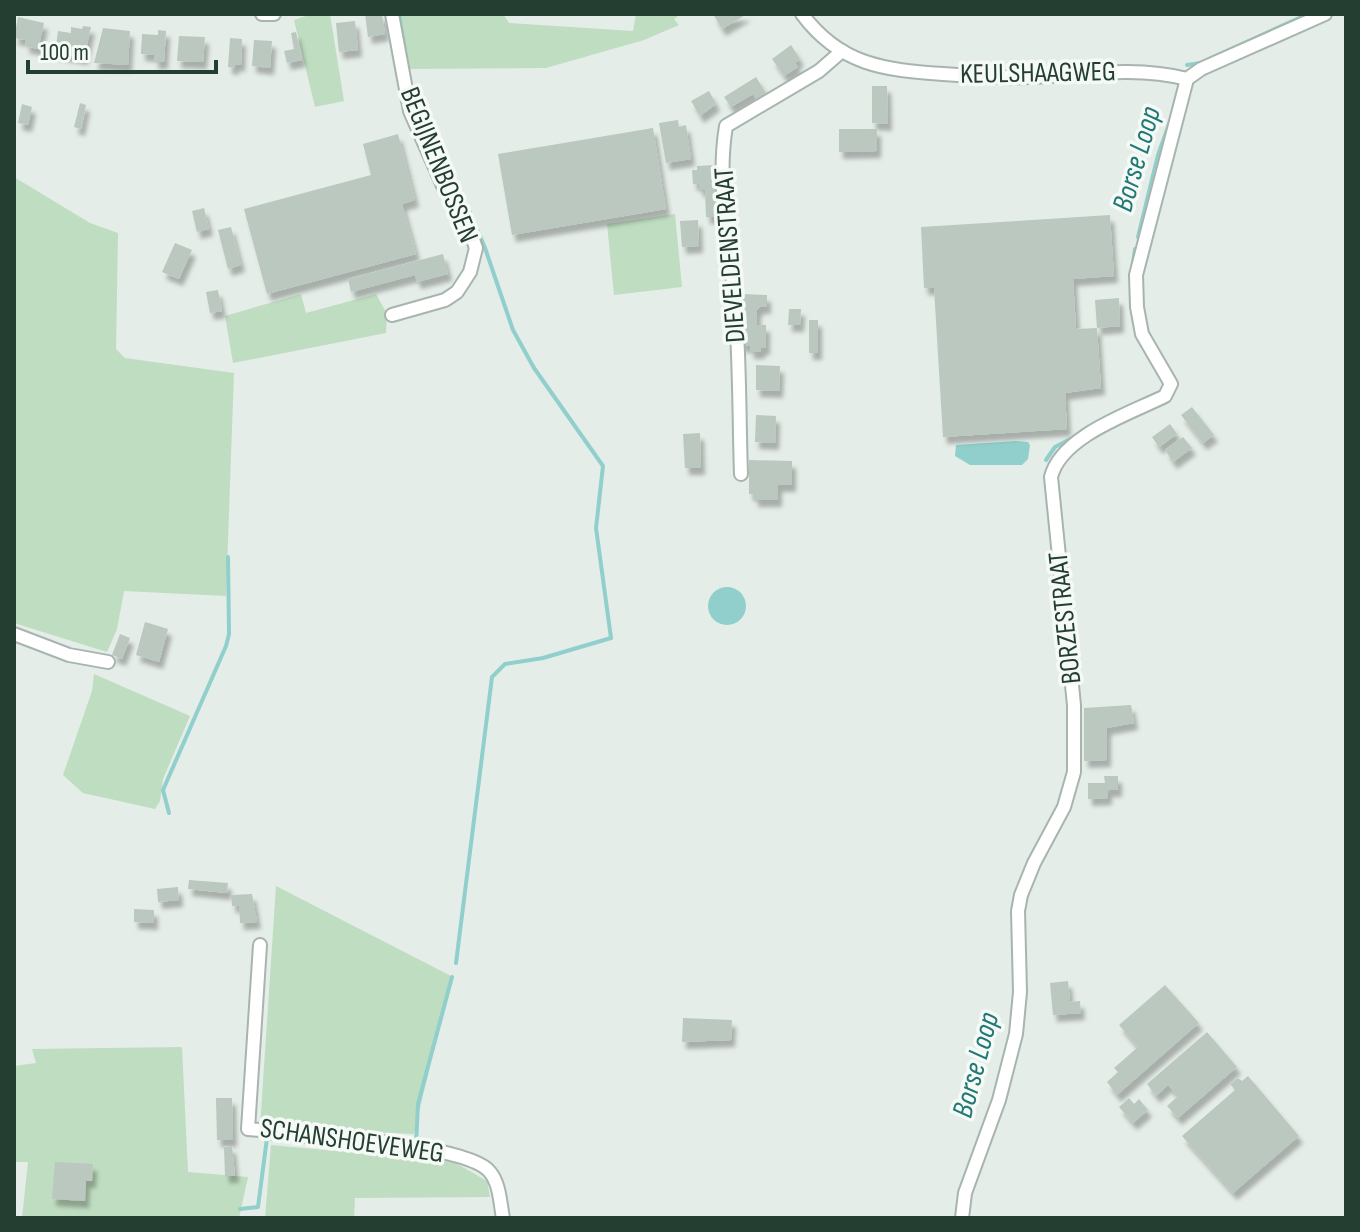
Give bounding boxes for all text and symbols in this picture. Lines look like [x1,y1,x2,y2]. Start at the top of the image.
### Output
scale bar [28,24,216,74]
text: 100 m [40,38,89,67]
street label: KEULSHAAGWEG [960,55,1116,91]
street label: BEGIJNENBOSSEN [393,83,485,247]
water label: Borse Loop [1105,102,1169,216]
street label: DIEVELDENSTRAAT [707,166,753,344]
street label: BORZESTRAAT [1042,550,1088,686]
water label: Borse Loop [945,1008,1007,1122]
street label: SCHANSHOEVEWEG [258,1112,446,1170]

